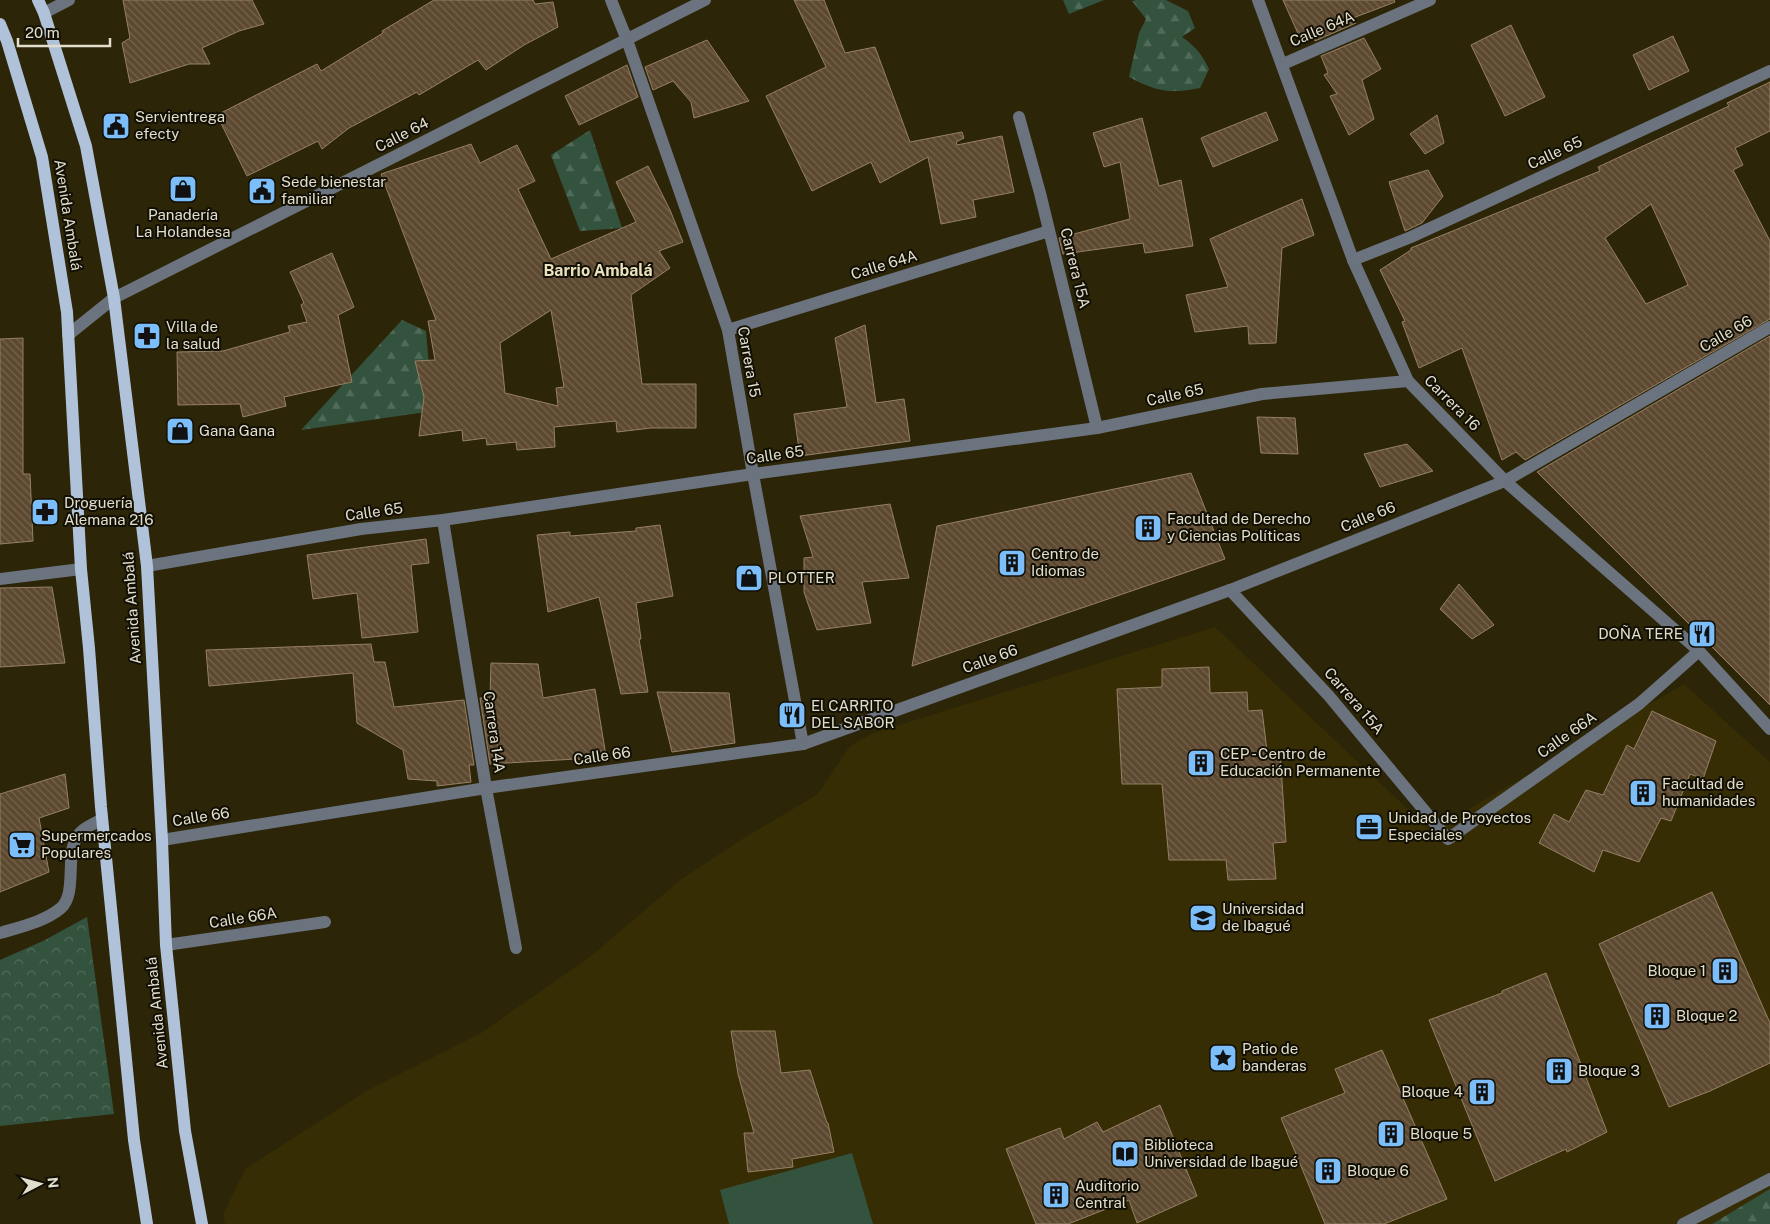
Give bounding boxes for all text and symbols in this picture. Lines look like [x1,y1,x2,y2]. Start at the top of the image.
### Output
street label: Calle 64A [1287,7,1357,50]
scale bar [18,15,110,47]
text: 20 m [25,24,60,41]
place label: Servientrega efecty [135,108,225,142]
public building icon: Servientrega efecty [101,111,131,141]
street label: Calle 64 [372,114,431,155]
street label: Calle 65 [1525,133,1585,173]
street label: Avenida Ambalá [51,158,86,272]
place label: Sede bienestar familiar [281,173,386,207]
shop icon: Panadería La Holandesa [168,174,198,204]
public building icon: Sede bienestar familiar [247,176,277,206]
place label: Panadería La Holandesa [136,206,230,240]
street label: Carrera 15A [1057,226,1094,310]
street label: Calle 64A [849,246,919,283]
district label: Barrio Ambalá [543,261,653,280]
street label: Calle 66 [1697,312,1755,355]
place label: Villa de la salud [166,318,220,352]
pharmacy icon: Villa de la salud [132,321,162,351]
street label: Carrera 15 [735,325,764,399]
street label: Carrera 16 [1421,371,1484,434]
street label: Calle 65 [1145,380,1205,409]
shop icon: Gana Gana [165,416,195,446]
place label: Gana Gana [199,422,275,439]
street label: Calle 65 [745,442,805,467]
place label: Droguería Alemana 216 [64,494,154,528]
pharmacy icon: Droguería Alemana 216 [30,497,60,527]
street label: Calle 66 [1338,498,1398,535]
street label: Calle 65 [344,499,404,524]
place label: Facultad de Derecho y Ciencias Políticas [1167,510,1311,544]
building icon: Facultad de Derecho y Ciencias Políticas [1133,513,1163,543]
place label: Centro de Idiomas [1031,545,1099,579]
building icon: Centro de Idiomas [997,548,1027,578]
street label: Avenida Ambalá [119,551,144,665]
shop icon: PLOTTER [734,563,764,593]
place label: PLOTTER [768,569,835,586]
restaurant icon: DOÑA TERE [1687,619,1717,649]
place label: DOÑA TERE [1598,625,1683,642]
street label: Calle 66 [960,641,1020,676]
street label: Carrera 15A [1321,664,1388,738]
street label: Carrera 14A [480,690,509,774]
place label: El CARRITO DEL SABOR [811,697,895,731]
restaurant icon: El CARRITO DEL SABOR [777,700,807,730]
street label: Calle 66A [1534,708,1600,761]
street label: Calle 66 [572,743,632,768]
place label: CEP - Centro de Educación Permanente [1220,745,1380,779]
building icon: CEP - Centro de Educación Permanente [1186,748,1216,778]
place label: Facultad de humanidades [1662,775,1755,809]
building icon: Facultad de humanidades [1628,778,1658,808]
street label: Calle 66 [171,804,231,829]
place label: Unidad de Proyectos Especiales [1388,809,1531,843]
office icon: Unidad de Proyectos Especiales [1354,812,1384,842]
place label: Supermercados Populares [41,827,152,861]
supermarket icon: Supermercados Populares [7,830,37,860]
place label: Universidad de Ibagué [1222,900,1304,934]
school or university icon: Universidad de Ibagué [1188,903,1218,933]
street label: Calle 66A [208,904,278,931]
street label: Avenida Ambalá [142,956,171,1070]
building icon: Bloque 1 [1710,956,1740,986]
place label: Bloque 1 [1648,962,1706,979]
building icon: Bloque 2 [1642,1001,1672,1031]
place label: Bloque 2 [1676,1007,1737,1024]
place label: Patio de banderas [1242,1040,1307,1074]
place icon: Patio de banderas [1208,1043,1238,1073]
building icon: Bloque 3 [1544,1056,1574,1086]
place label: Bloque 3 [1578,1062,1640,1079]
building icon: Bloque 4 [1467,1077,1497,1107]
place label: Bloque 4 [1401,1083,1463,1100]
building icon: Bloque 5 [1376,1119,1406,1149]
place label: Bloque 5 [1410,1125,1472,1142]
place label: Biblioteca Universidad de Ibagué [1144,1136,1298,1170]
library icon: Biblioteca Universidad de Ibagué [1110,1139,1140,1169]
building icon: Bloque 6 [1313,1156,1343,1186]
north arrow [15,1159,65,1209]
place label: Bloque 6 [1347,1162,1409,1179]
text: N [44,1176,61,1189]
place label: Auditorio Central [1075,1177,1139,1211]
building icon: Auditorio Central [1041,1180,1071,1210]

